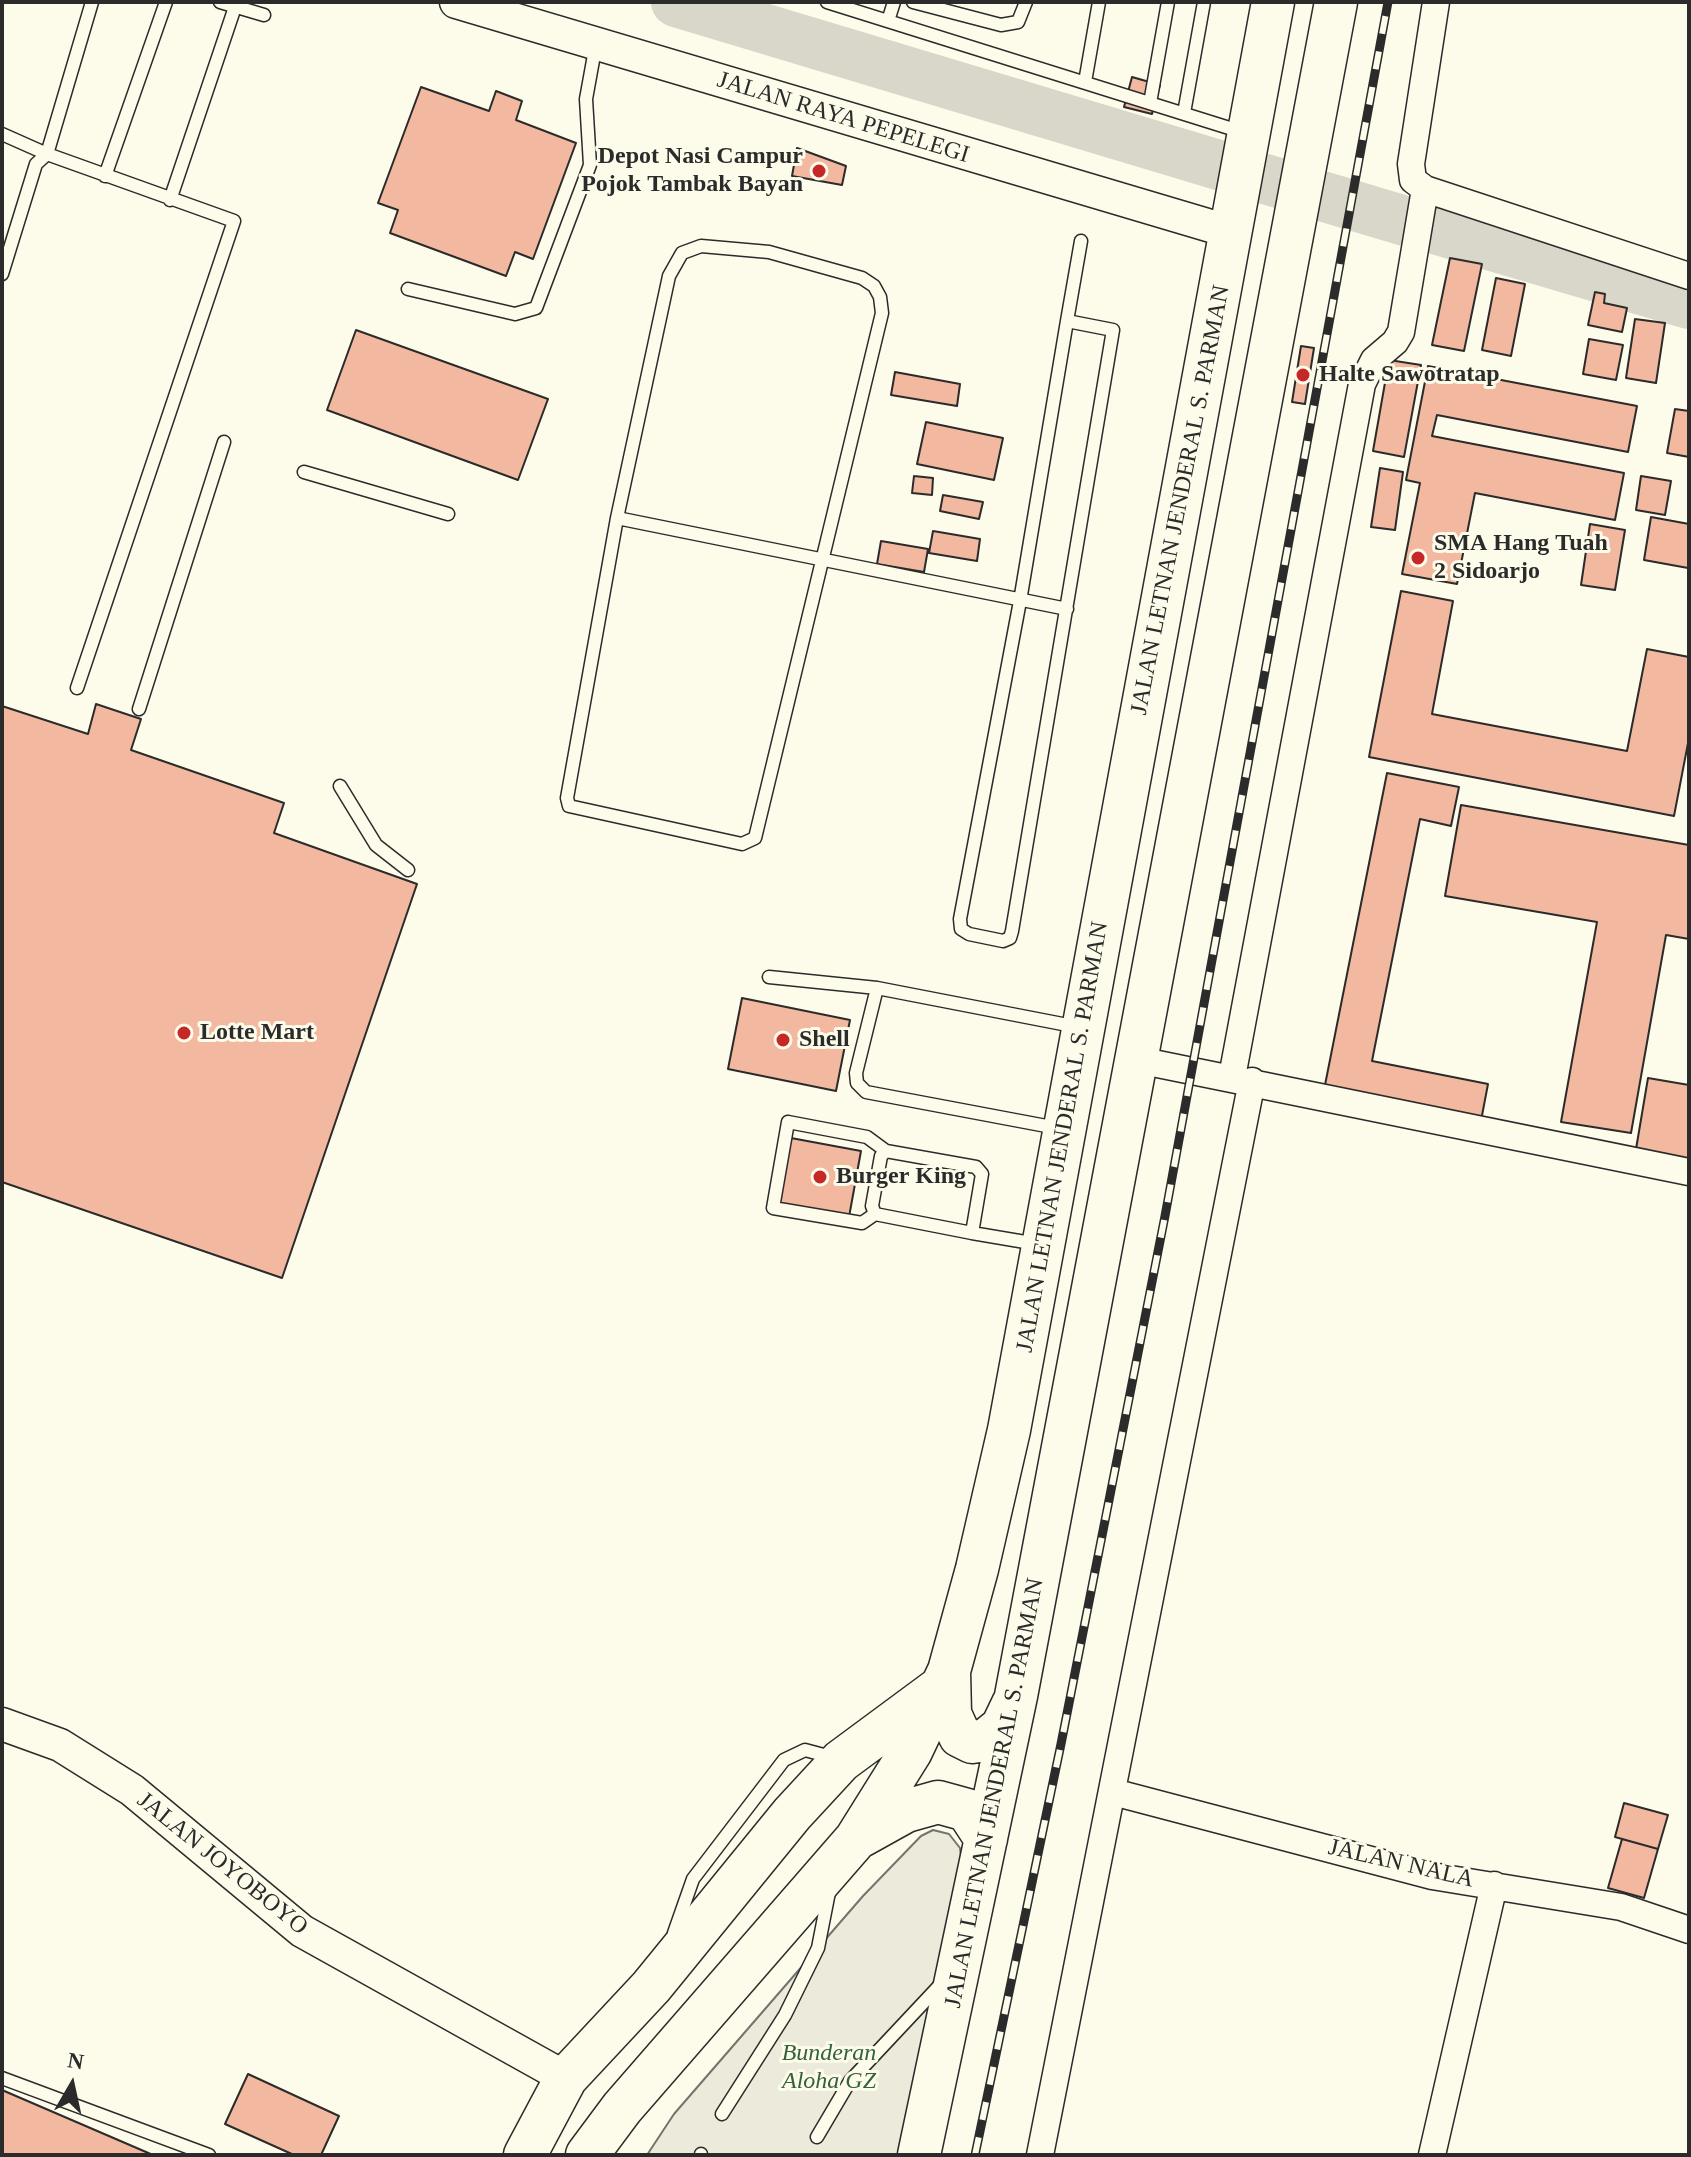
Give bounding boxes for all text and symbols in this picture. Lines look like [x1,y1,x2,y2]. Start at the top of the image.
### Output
street label: JALAN RAYA PEPELEGI [714,66,972,170]
place label: Depot Nasi Campur Pojok Tambak Bayan [581,143,803,199]
marker: Depot Nasi Campur Pojok Tambak Bayan [810,162,828,180]
street label: JALAN LETNAN JENDERAL S. PARMAN [1125,283,1237,717]
place label: Halte Sawotratap [1319,361,1500,389]
marker: Halte Sawotratap [1294,366,1312,384]
place label: SMA Hang Tuah 2 Sidoarjo [1434,530,1608,586]
marker: SMA Hang Tuah 2 Sidoarjo [1409,549,1427,567]
street label: JALAN LETNAN JENDERAL S. PARMAN [1011,919,1115,1355]
place label: Lotte Mart [200,1019,314,1047]
marker: Lotte Mart [175,1024,193,1042]
place label: Shell [799,1026,850,1054]
marker: Shell [774,1031,792,1049]
place label: Burger King [836,1163,966,1191]
marker: Burger King [811,1168,829,1186]
street label: JALAN LETNAN JENDERAL S. PARMAN [939,1576,1051,2010]
street label: JALAN JOYOBOYO [131,1786,313,1942]
street label: JALAN NALA [1325,1833,1477,1895]
park label: Bunderan Aloha GZ [782,2040,876,2096]
north arrow [32,2045,112,2125]
text: N [66,2047,86,2074]

